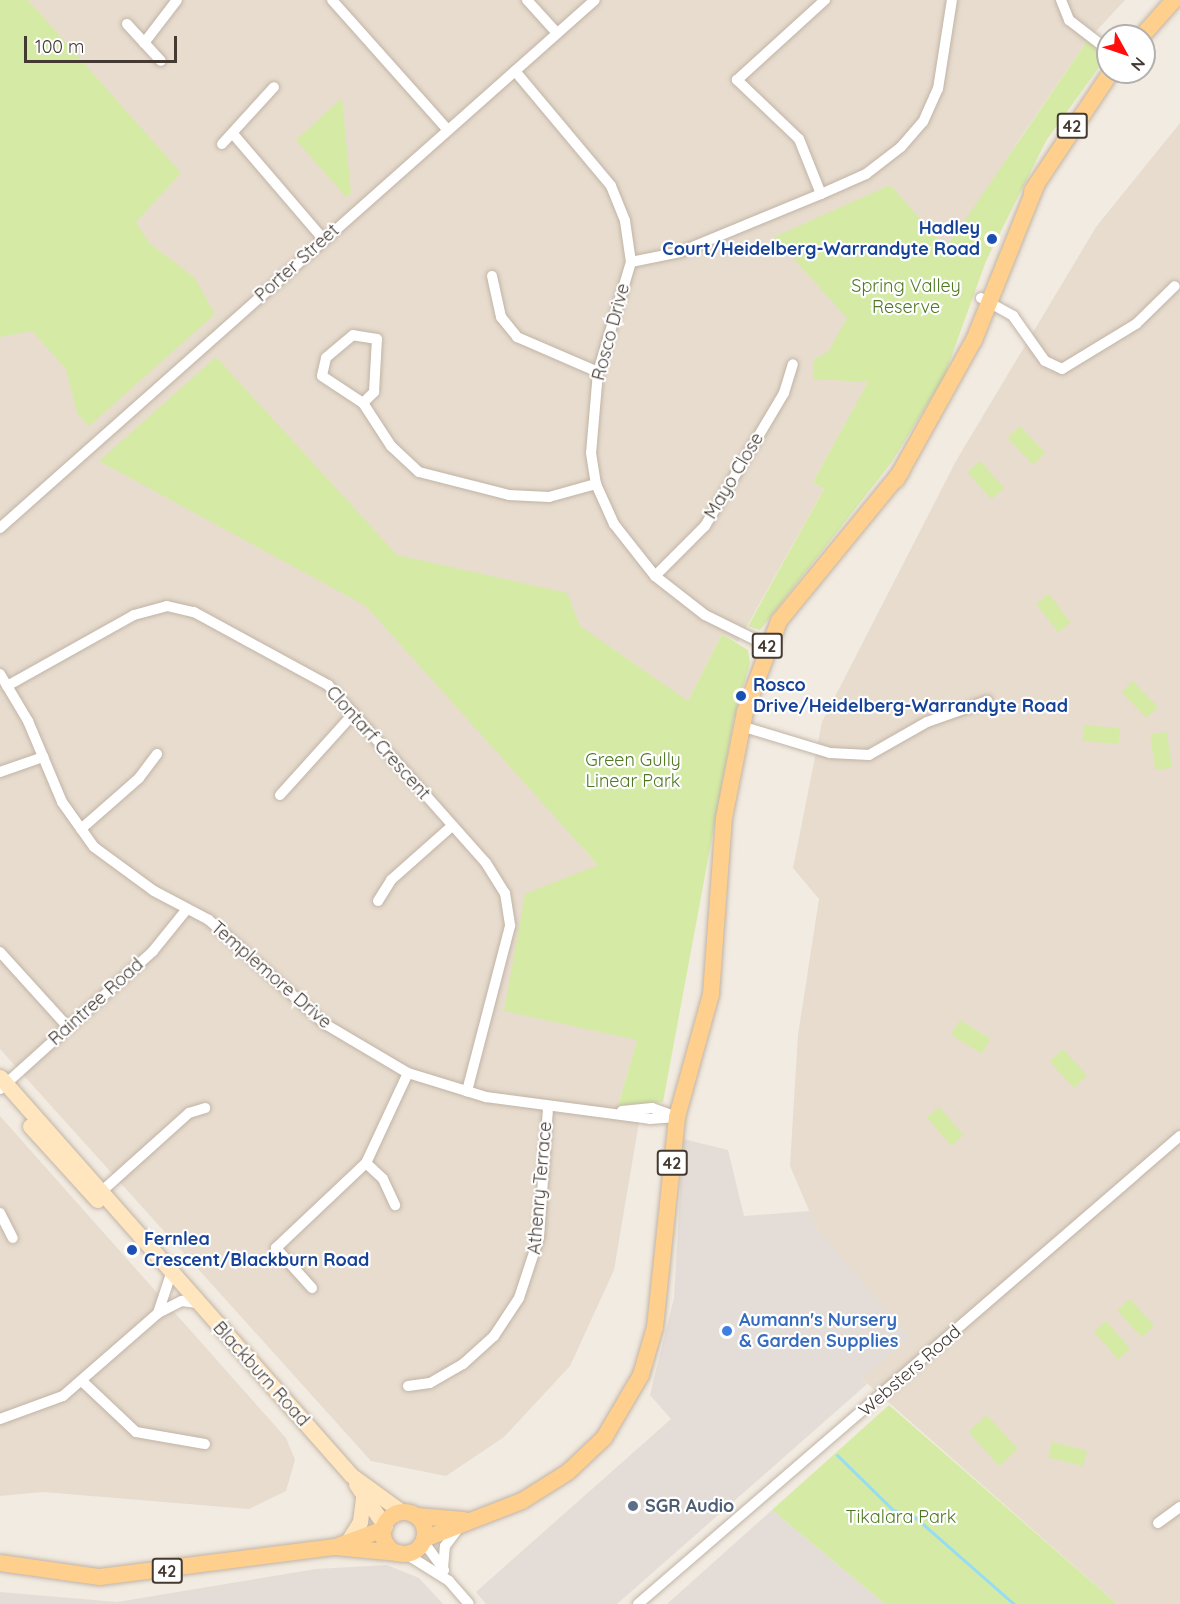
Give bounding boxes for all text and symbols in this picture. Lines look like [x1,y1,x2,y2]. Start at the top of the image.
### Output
scale bar [27,24,180,62]
north arrow [1096,24,1156,84]
text: 100 m [35,35,84,58]
text: N [1127,53,1150,75]
road number: 42 [1056,113,1088,139]
place label: Hadley Court/Heidelberg-Warrandyte Road [662,218,980,260]
street label: Porter Street [251,220,343,306]
marker: Hadley Court/Heidelberg-Warrandyte Road [985,232,999,246]
park label: Spring Valley Reserve [851,276,961,318]
street label: Rosco Drive [588,281,634,383]
street label: Mayo Close [700,429,768,523]
road number: 42 [750,633,783,659]
place label: Rosco Drive/Heidelberg-Warrandyte Road [753,675,1068,718]
street label: Clontarf Crescent [321,682,435,804]
marker: Rosco Drive/Heidelberg-Warrandyte Road [734,689,748,703]
park label: Green Gully Linear Park [585,750,681,792]
street label: Templemore Drive [206,917,336,1033]
street label: Raintree Road [44,954,148,1050]
street label: Athenry Terrace [523,1121,557,1255]
road number: 42 [656,1150,688,1176]
place label: Fernlea Crescent/Blackburn Road [144,1229,369,1272]
marker: Fernlea Crescent/Blackburn Road [125,1243,139,1257]
place label: Aumann's Nursery & Garden Supplies [739,1310,898,1352]
street label: Blackburn Road [208,1317,314,1431]
street label: Websters Road [855,1321,965,1421]
marker: Aumann's Nursery & Garden Supplies [720,1324,734,1338]
place label: SGR Audio [645,1495,734,1517]
marker: SGR Audio [626,1499,640,1513]
park label: Tikalara Park [846,1506,956,1528]
road number: 42 [150,1558,184,1584]

